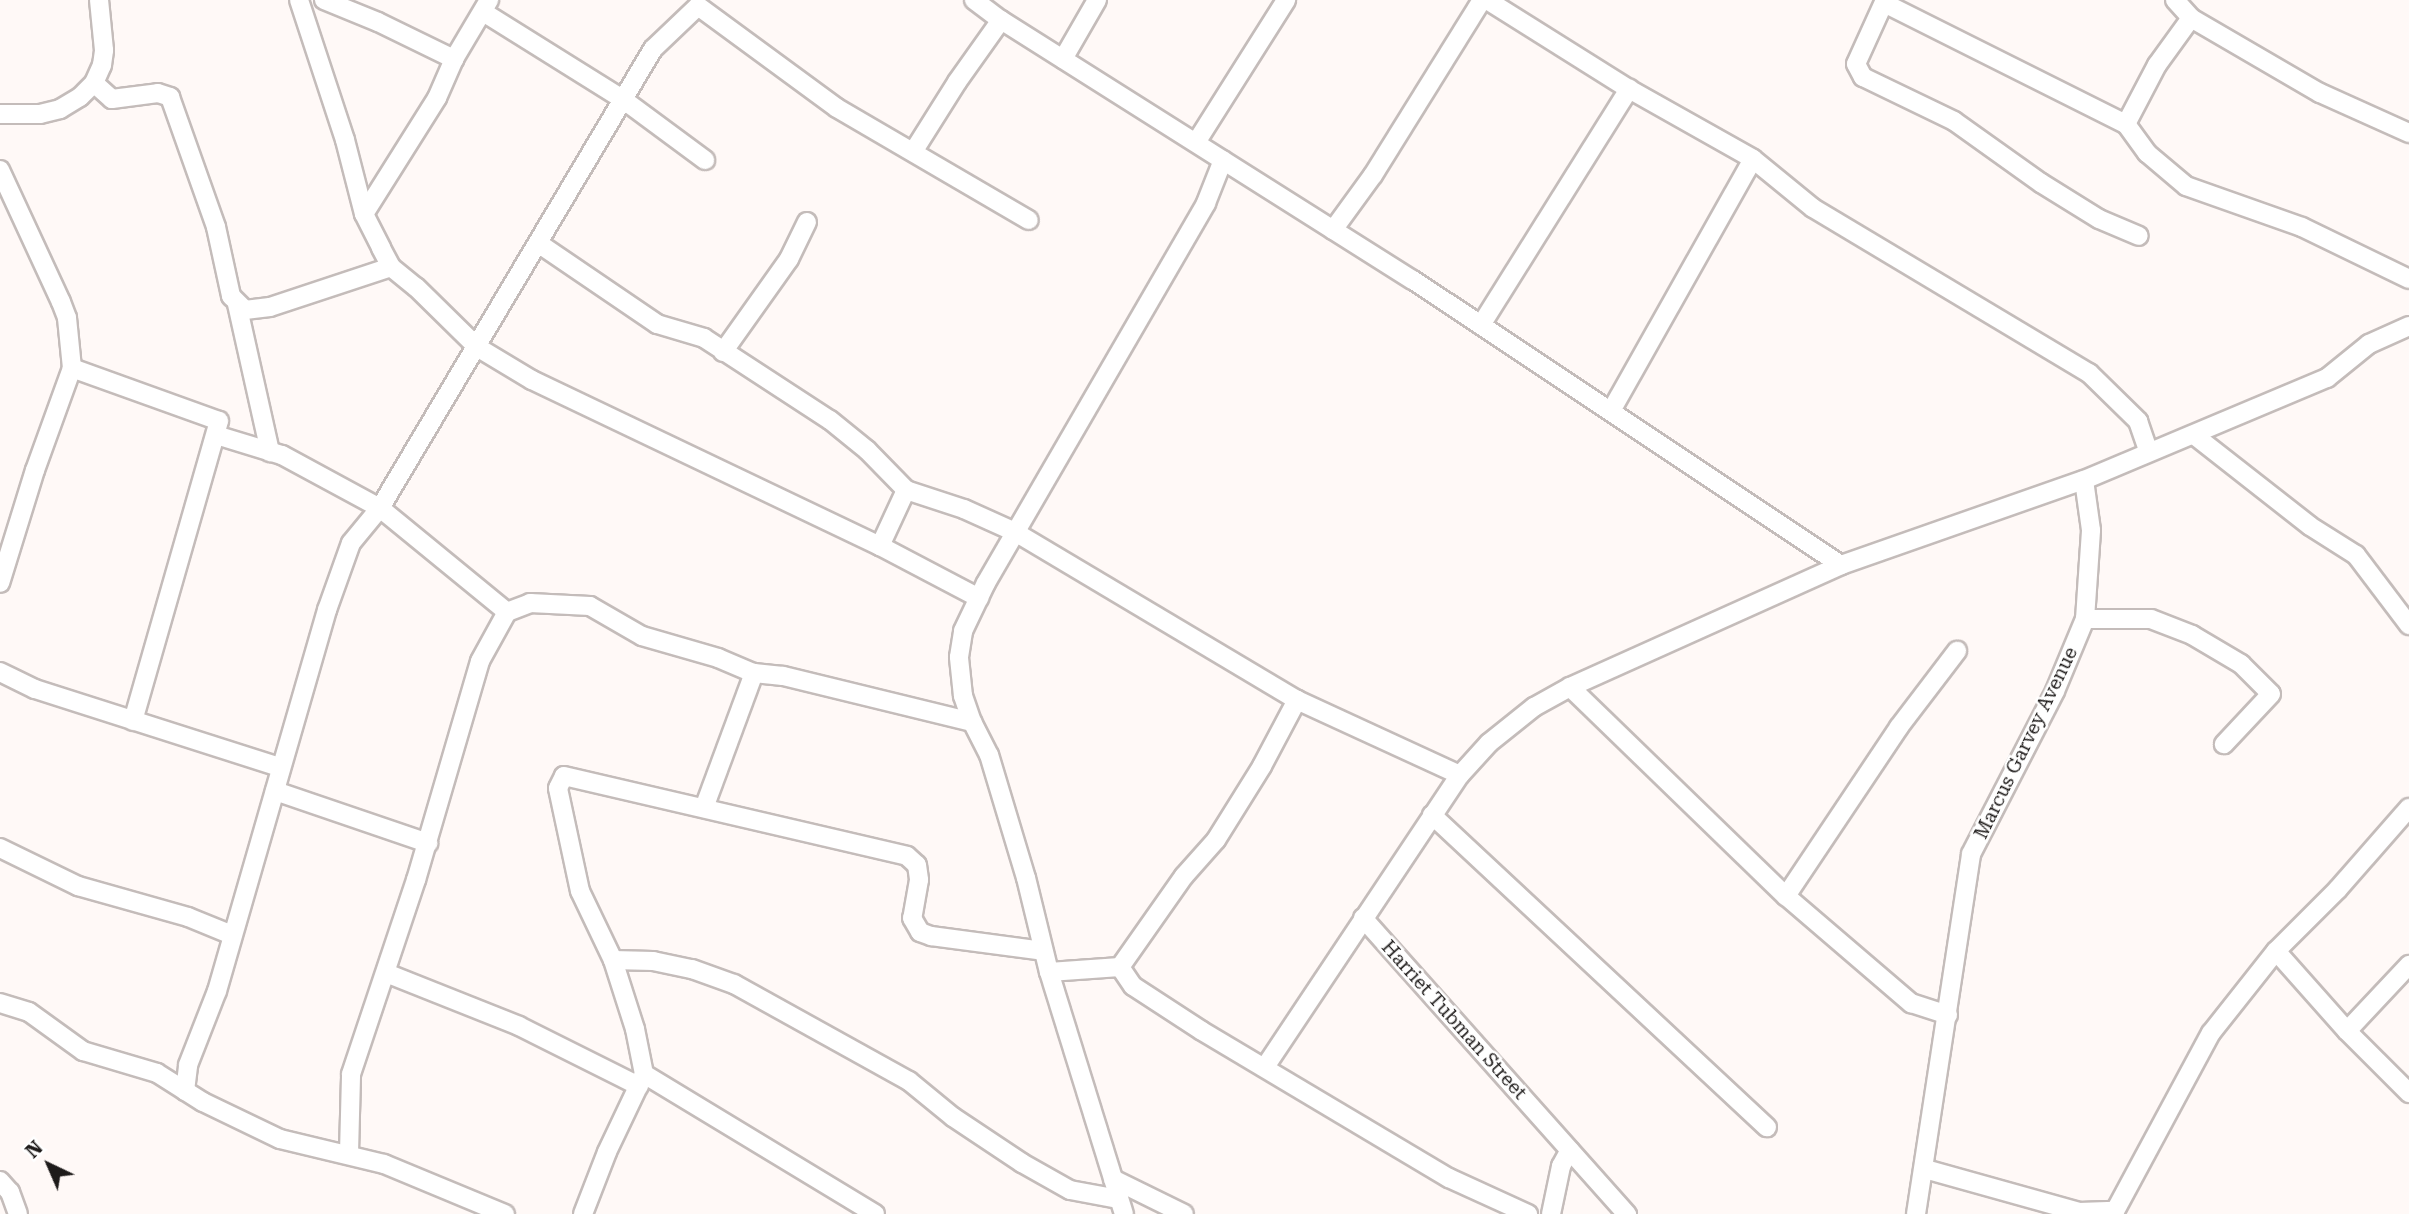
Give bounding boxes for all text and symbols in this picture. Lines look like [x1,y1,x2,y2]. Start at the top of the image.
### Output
street label: Marcus Garvey Avenue [1970,643,2082,843]
street label: Harriet Tubman Street [1377,936,1531,1104]
north arrow [14,1130,84,1200]
text: N [21,1136,47,1163]

